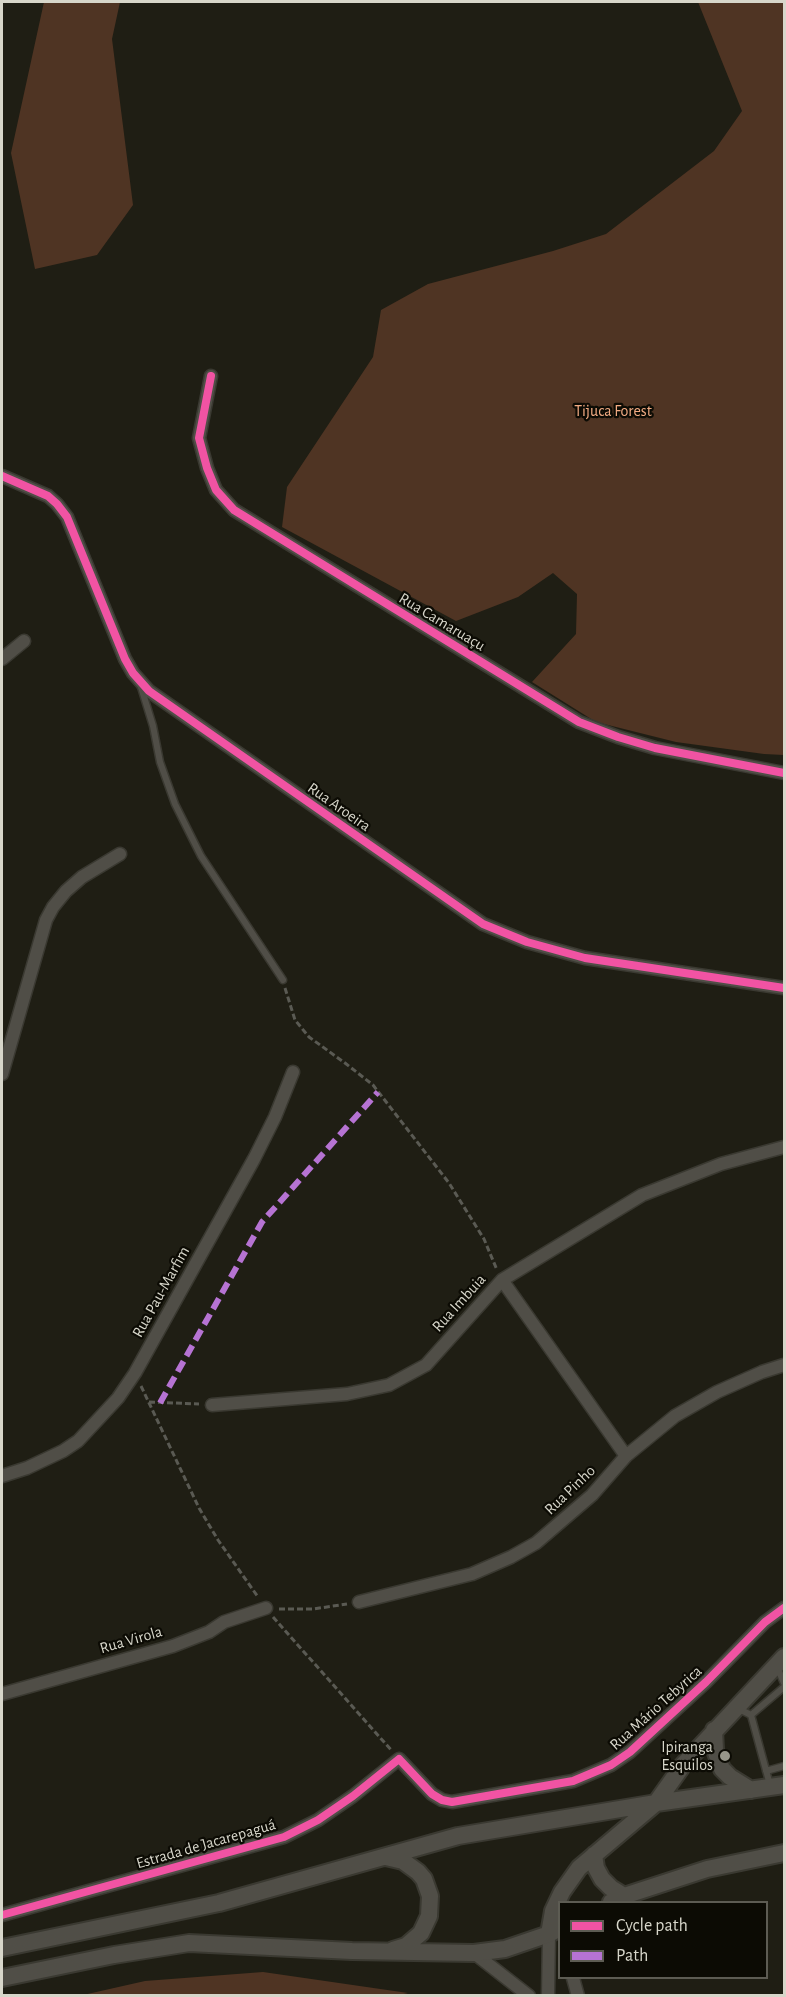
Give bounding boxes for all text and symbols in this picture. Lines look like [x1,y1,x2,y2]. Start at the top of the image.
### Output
park label: Tijuca Forest [574,401,652,421]
street label: Rua Camaruaçu [395,589,489,655]
street label: Rua Aroeira [304,778,374,836]
street label: Rua Pau-Marfim [128,1243,194,1341]
street label: Rua Imbuia [428,1270,490,1336]
street label: Rua Pinho [541,1461,599,1519]
street label: Rua Virola [98,1622,164,1658]
street label: Rua Mário Tebyrica [606,1662,706,1754]
place label: Ipiranga Esquilos [661,1737,713,1775]
marker: Ipiranga Esquilos [718,1749,732,1763]
street label: Estrada de Jacarepaguá [134,1815,278,1873]
legend [558,1901,768,1979]
text: Cycle path [616,1917,688,1935]
text: Path [616,1947,648,1965]

